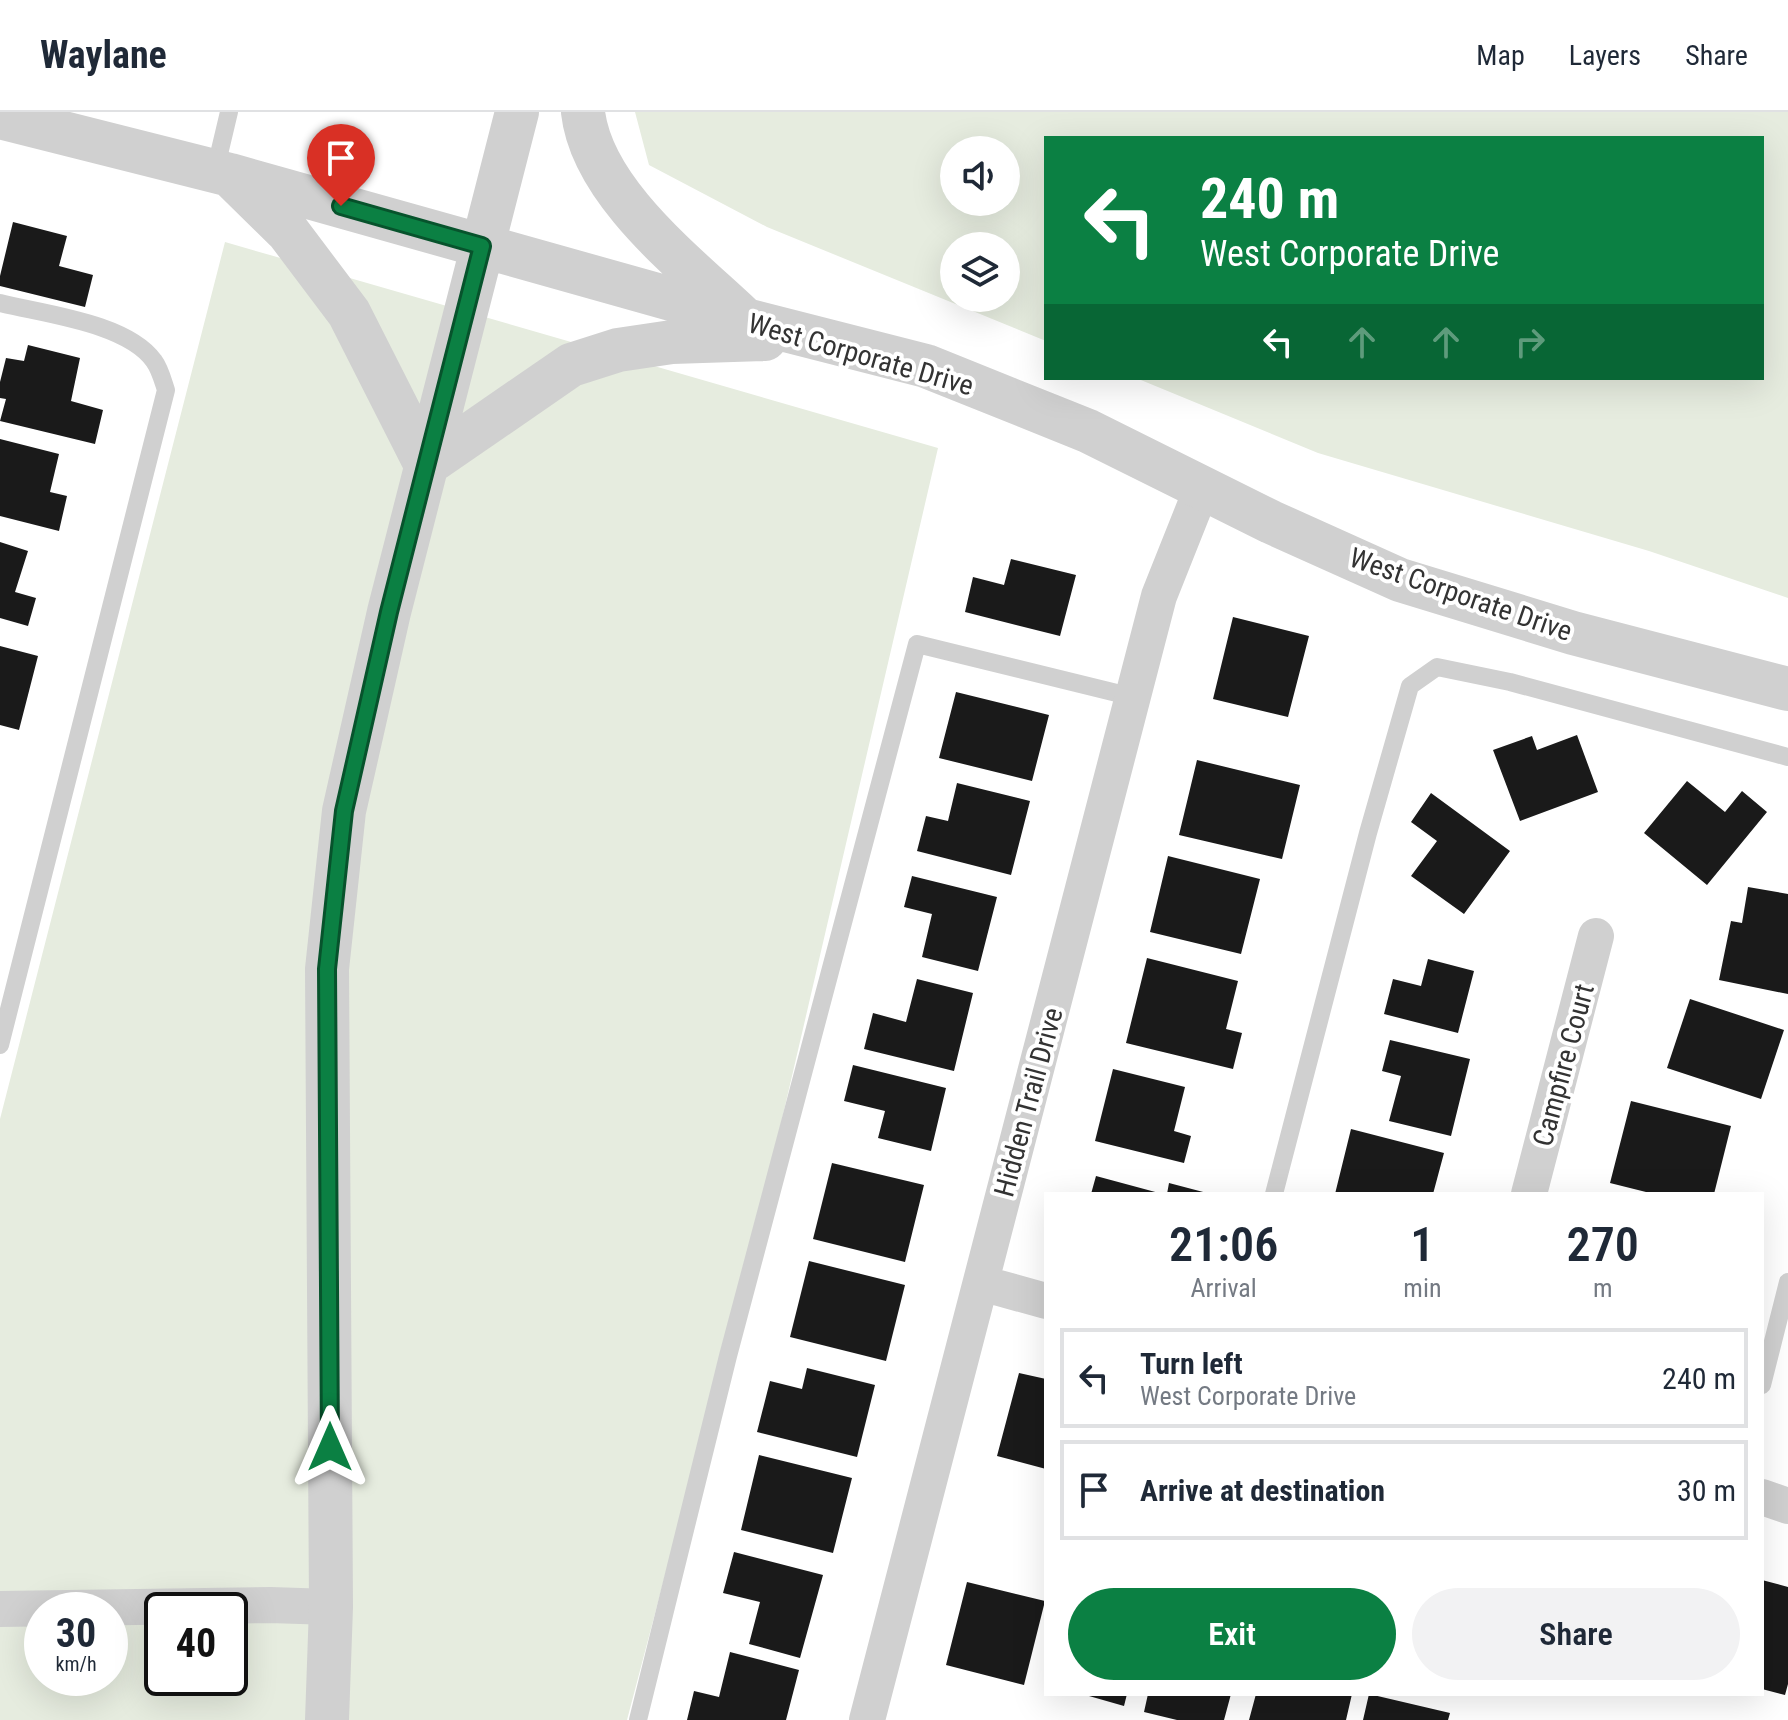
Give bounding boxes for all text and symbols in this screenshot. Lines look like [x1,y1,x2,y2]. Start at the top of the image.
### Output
text: Waylane [40,33,167,77]
text: Map [1476,39,1525,72]
text: Layers [1569,39,1641,72]
text: Share [1685,39,1748,72]
pin [307,124,375,206]
icon: arrive [319,136,363,180]
map controls [940,136,1020,312]
button: sound [940,136,1020,216]
text: 240 m [1200,166,1339,232]
icon: left [1068,168,1172,272]
button: layers [940,232,1020,312]
text: West Corporate Drive [1200,233,1499,275]
street label: West Corporate Drive [744,307,977,402]
icon: left [1256,320,1300,364]
icon: ahead [1340,320,1384,364]
icon: ahead [1424,320,1468,364]
icon: right [1508,320,1552,364]
street label: West Corporate Drive [1345,541,1576,648]
street label: Campfire Court [1526,980,1601,1150]
street label: Hidden Trail Drive [987,1004,1070,1200]
text: 21:06 [1169,1216,1278,1273]
text: 1 [1410,1216,1434,1273]
text: 270 [1567,1216,1639,1273]
text: Arrival [1191,1273,1257,1303]
text: min [1403,1273,1441,1303]
text: m [1593,1273,1613,1303]
text: Turn left [1140,1346,1243,1381]
icon: left [1072,1356,1116,1400]
text: 240 m [1662,1361,1736,1396]
text: West Corporate Drive [1140,1381,1356,1411]
position arrow [288,1405,372,1489]
icon: arrive [1072,1468,1116,1512]
text: Arrive at destination [1140,1473,1385,1508]
text: 30 m [1677,1473,1736,1508]
button: Exit [1068,1588,1396,1680]
button: Share [1412,1588,1740,1680]
speed limit sign: 40 [144,1592,248,1696]
text: 30 [56,1610,96,1657]
text: km/h [55,1652,97,1676]

